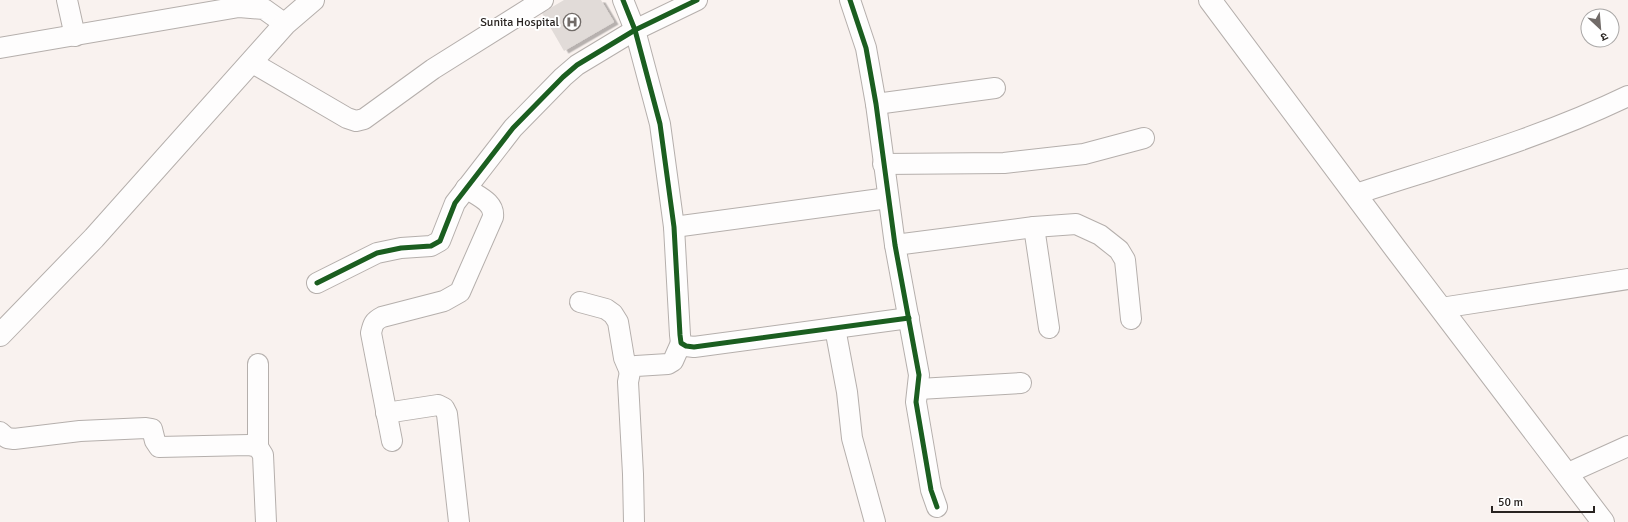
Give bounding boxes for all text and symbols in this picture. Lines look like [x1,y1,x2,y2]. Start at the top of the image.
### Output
north arrow [1580,8,1620,48]
hospital icon: Sunita Hospital [562,12,582,32]
place label: Sunita Hospital [480,15,559,30]
text: उ [1598,29,1610,44]
scale bar [1492,488,1594,514]
text: 50 m [1498,495,1523,510]

